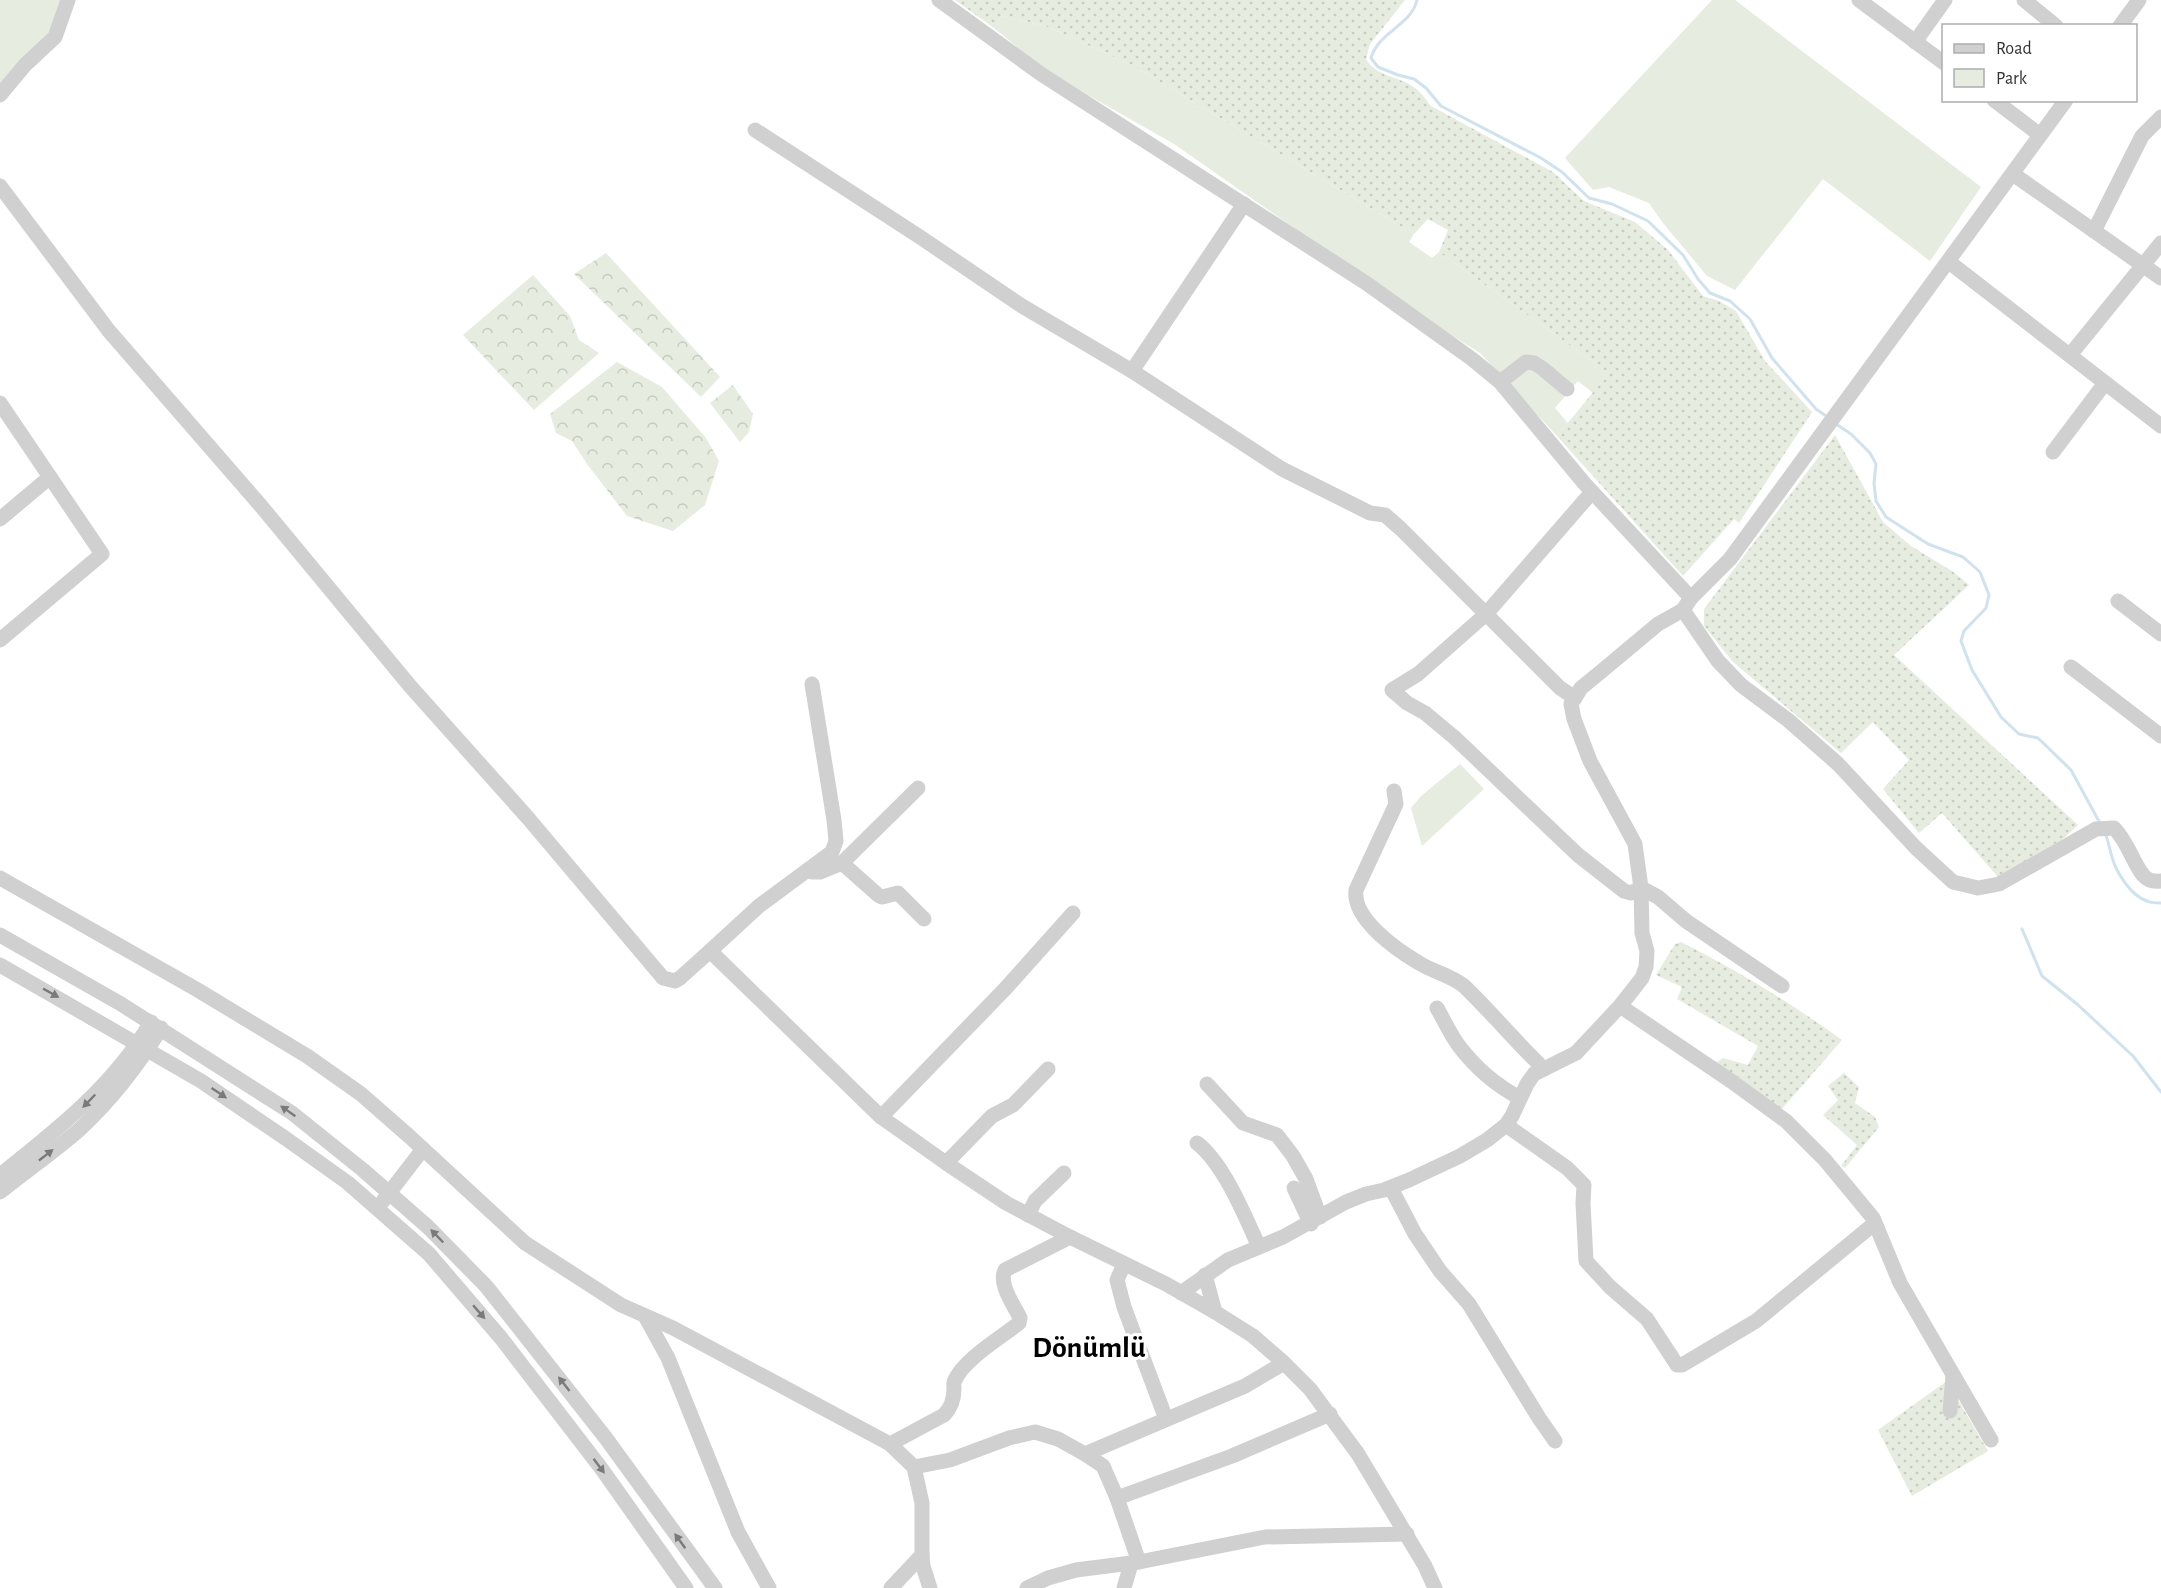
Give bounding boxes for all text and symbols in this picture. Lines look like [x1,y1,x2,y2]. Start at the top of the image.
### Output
legend [1942,24,2137,102]
text: Road [1996,40,2032,58]
text: Park [1996,70,2028,88]
one-way arrow [43,988,60,998]
one-way arrow [210,1087,226,1099]
one-way arrow [82,1093,96,1108]
one-way arrow [281,1105,297,1117]
one-way arrow [38,1149,54,1162]
one-way arrow [431,1230,445,1244]
one-way arrow [472,1305,486,1320]
district label: Dönümlü [1032,1333,1146,1363]
one-way arrow [558,1377,570,1392]
one-way arrow [593,1458,605,1474]
one-way arrow [675,1533,687,1548]

